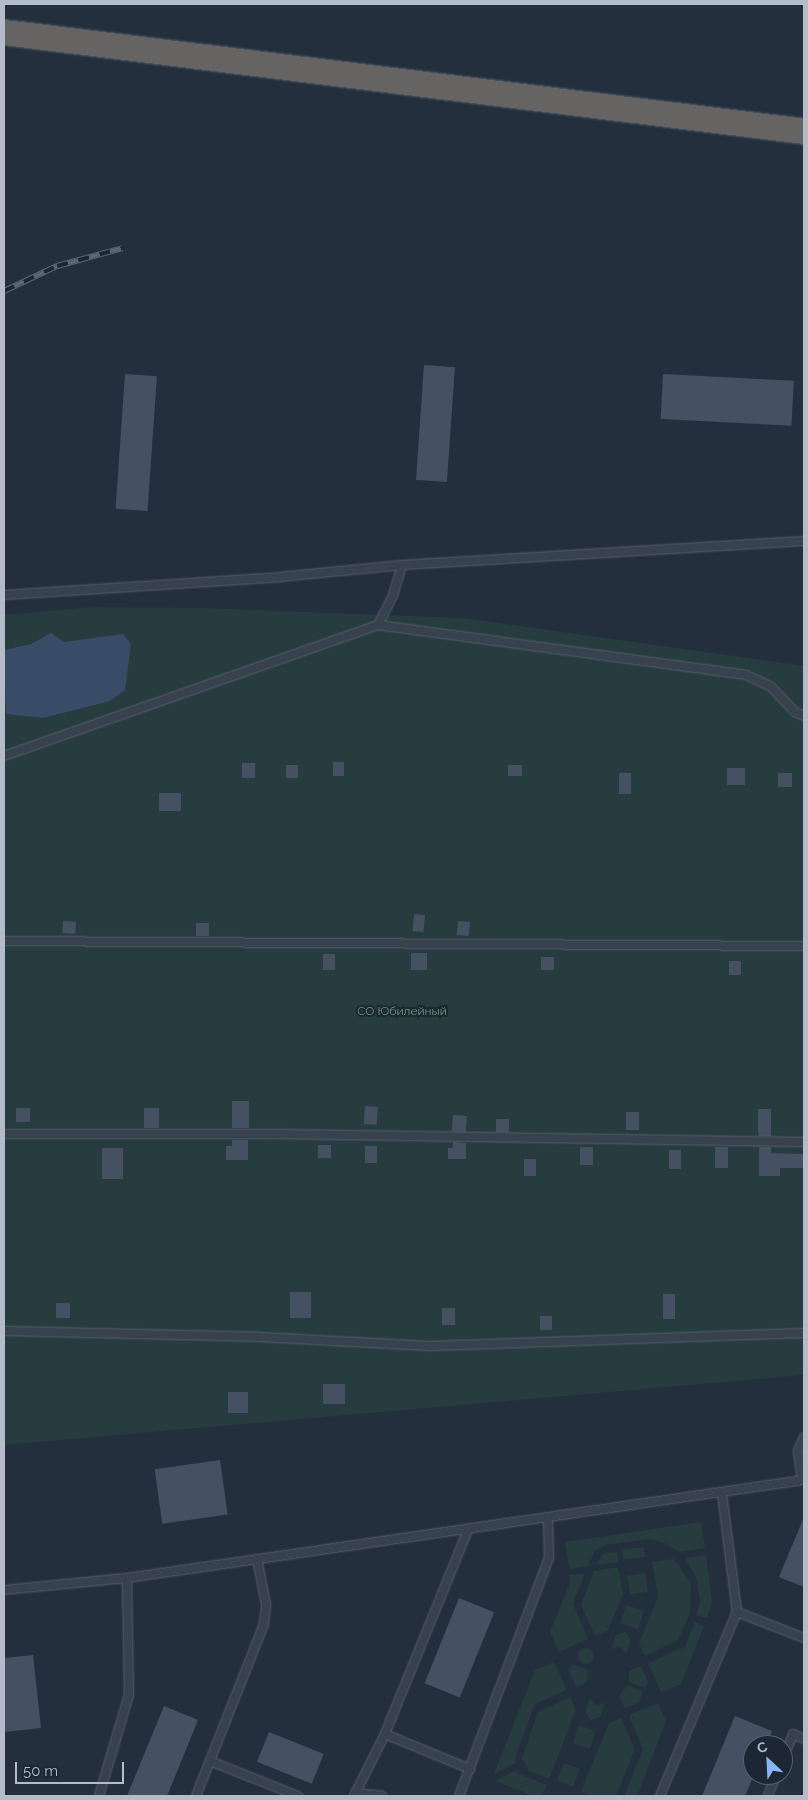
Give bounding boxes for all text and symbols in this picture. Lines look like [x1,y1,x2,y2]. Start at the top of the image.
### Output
park label: СО Юбилейный [357,1005,447,1019]
north arrow [743,1735,793,1785]
text: С [754,1738,770,1757]
scale bar [18,1752,126,1784]
text: 50 m [23,1762,58,1780]

